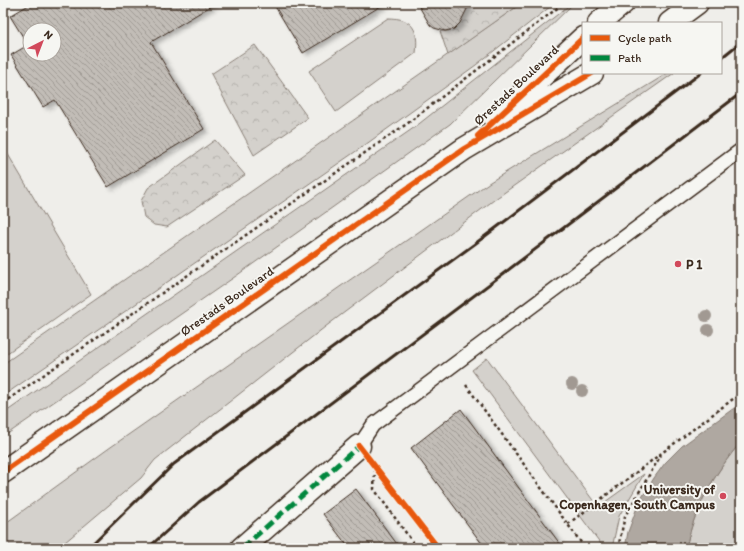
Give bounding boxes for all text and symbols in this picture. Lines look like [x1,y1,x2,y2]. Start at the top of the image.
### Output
north arrow [22,22,62,62]
legend [582,22,722,74]
text: N [41,28,55,42]
text: Cycle path [618,31,672,45]
street label: Ørestads Boulevard [470,42,562,128]
text: Path [618,51,641,65]
place label: P 1 [686,257,702,272]
marker: P 1 [673,259,683,269]
street label: Ørestads Boulevard [177,263,277,339]
place label: University of Copenhagen, South Campus [559,482,716,513]
marker: University of Copenhagen, South Campus [718,491,728,501]

